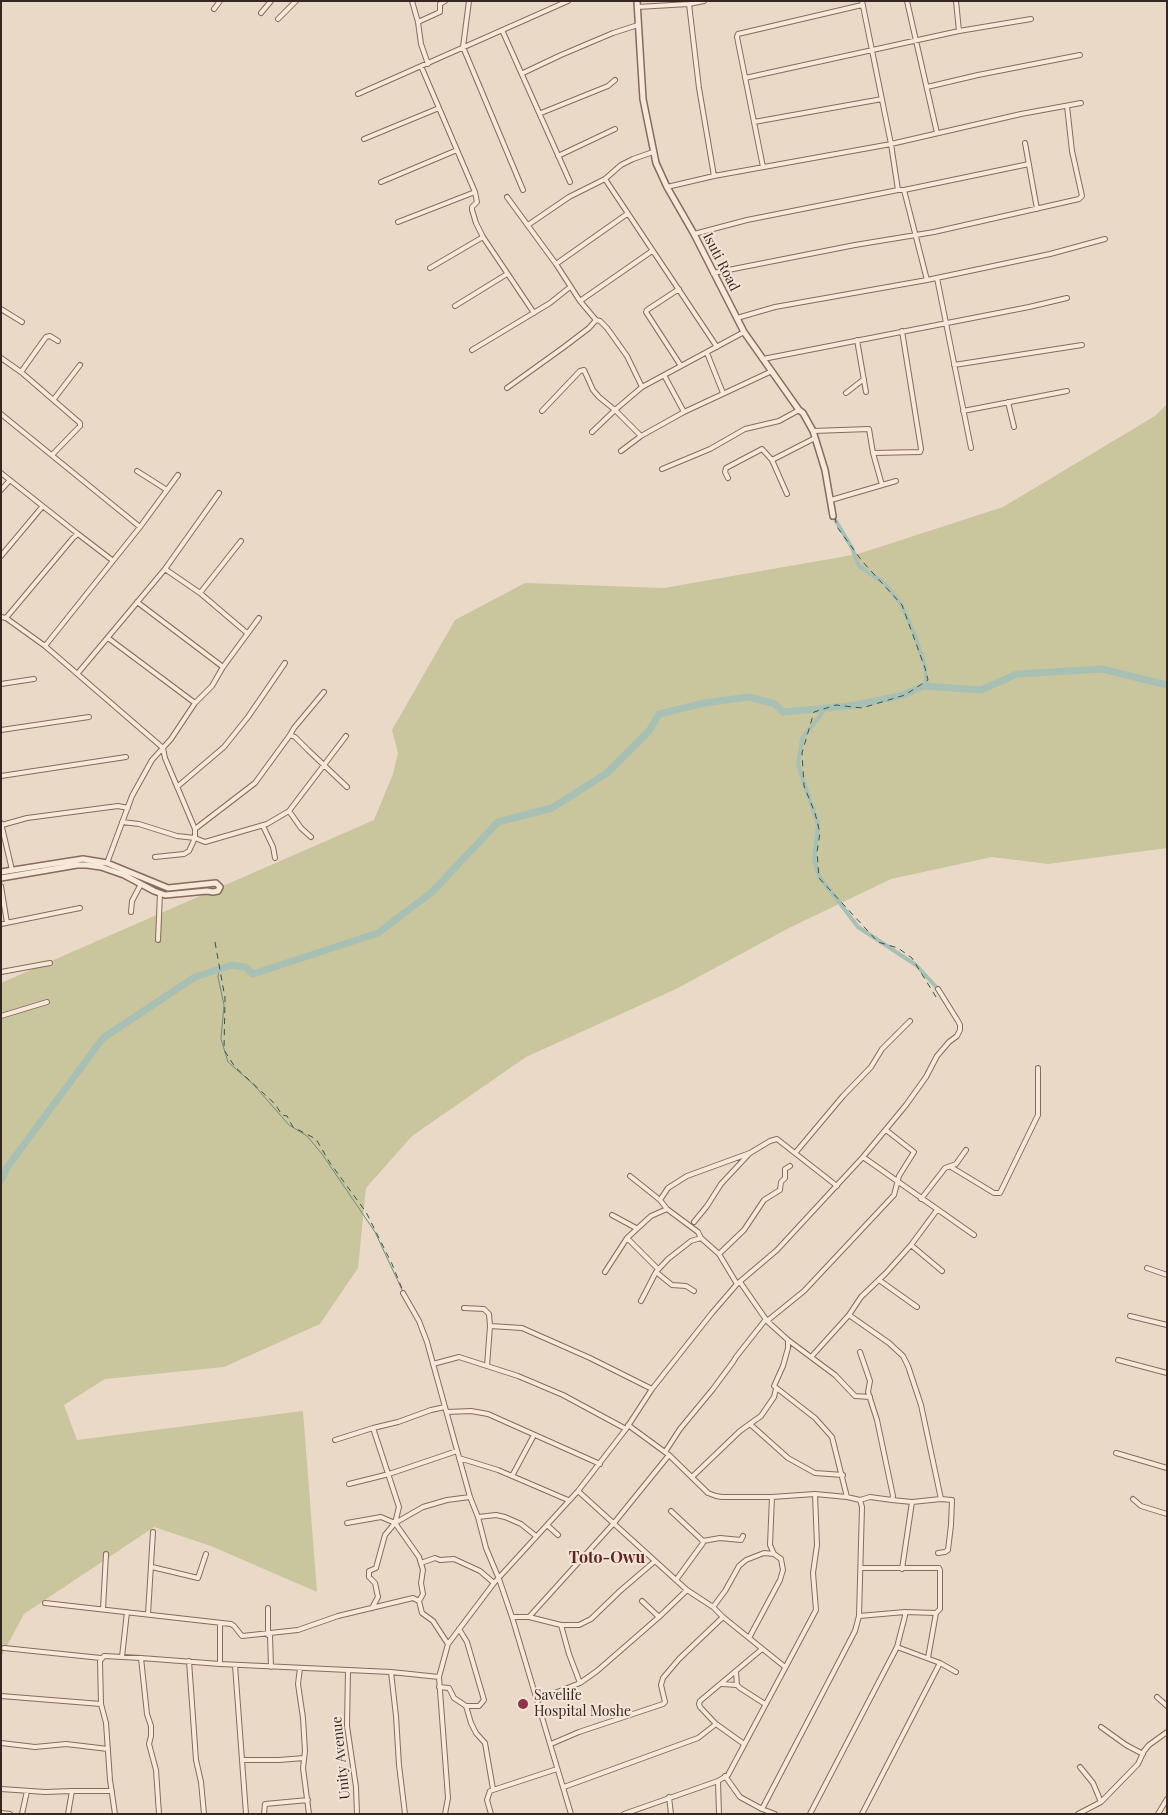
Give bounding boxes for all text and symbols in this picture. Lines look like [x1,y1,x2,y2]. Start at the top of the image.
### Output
street label: Isuti Road [699,230,743,294]
district label: Toto-Owu [569,1548,645,1568]
place label: Savelife Hospital Moshe [534,1688,631,1720]
marker: Savelife Hospital Moshe [516,1697,530,1711]
street label: Unity Avenue [328,1716,354,1800]

